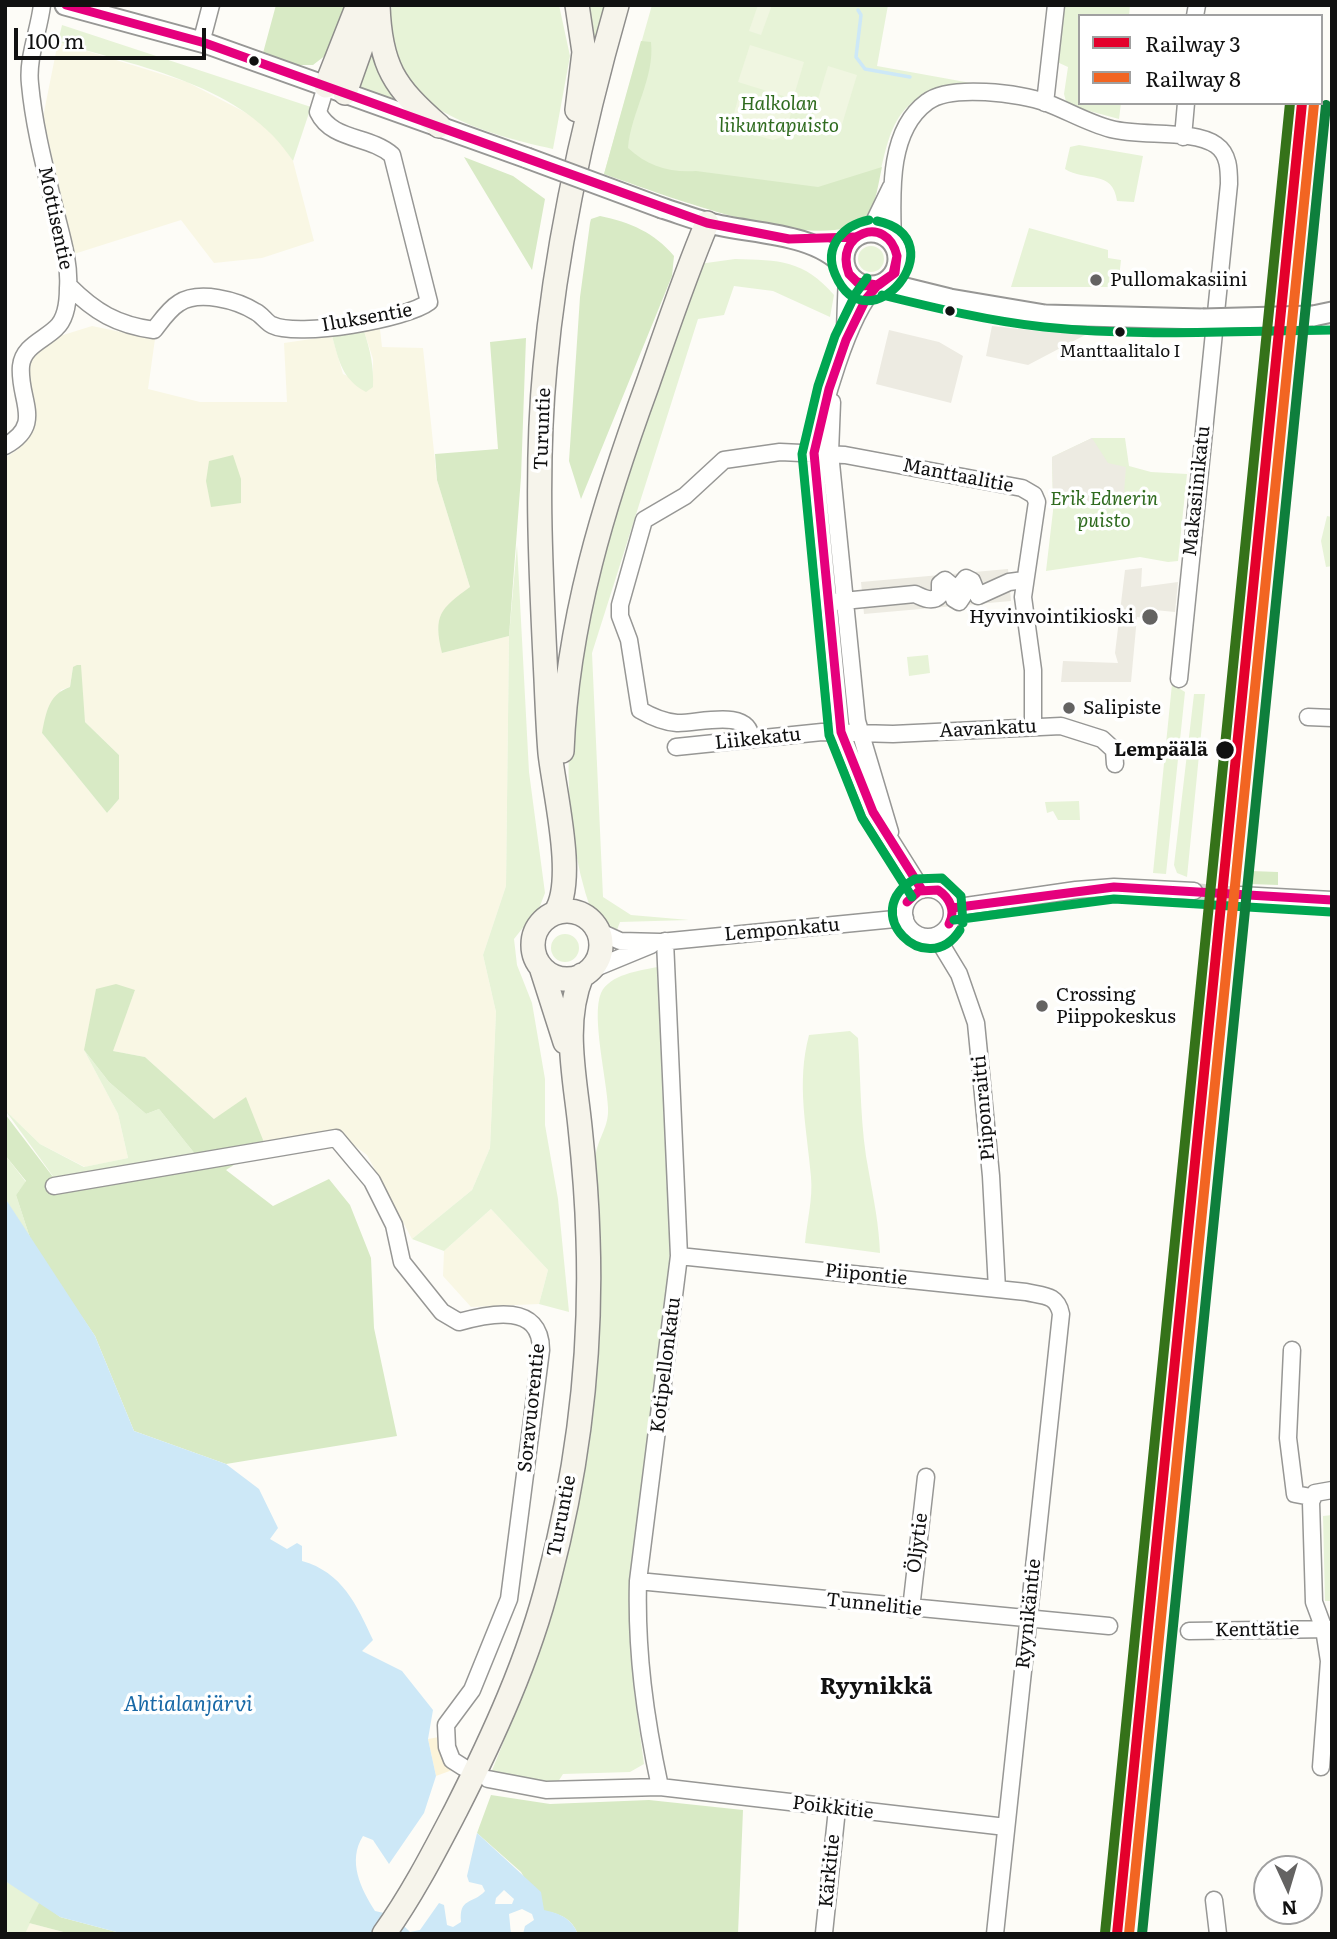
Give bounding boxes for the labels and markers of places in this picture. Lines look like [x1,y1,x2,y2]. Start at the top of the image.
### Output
unlabelled marker [247,54,261,68]
place label: Pullomakasiini [1110,269,1247,291]
marker: Pullomakasiini [1088,272,1104,288]
unlabelled marker [943,304,957,318]
marker: Manttaalitalo I [1113,325,1127,339]
place label: Manttaalitalo I [1060,342,1180,362]
place label: Hyvinvointikioski [969,606,1134,628]
marker: Hyvinvointikioski [1140,607,1160,627]
place label: Salipiste [1083,697,1161,719]
marker: Salipiste [1061,700,1077,716]
place label: Lempäälä [1114,739,1208,761]
marker: Lempäälä [1214,739,1236,761]
place label: Crossing Piippokeskus [1056,984,1176,1028]
marker: Crossing Piippokeskus [1034,998,1050,1014]

